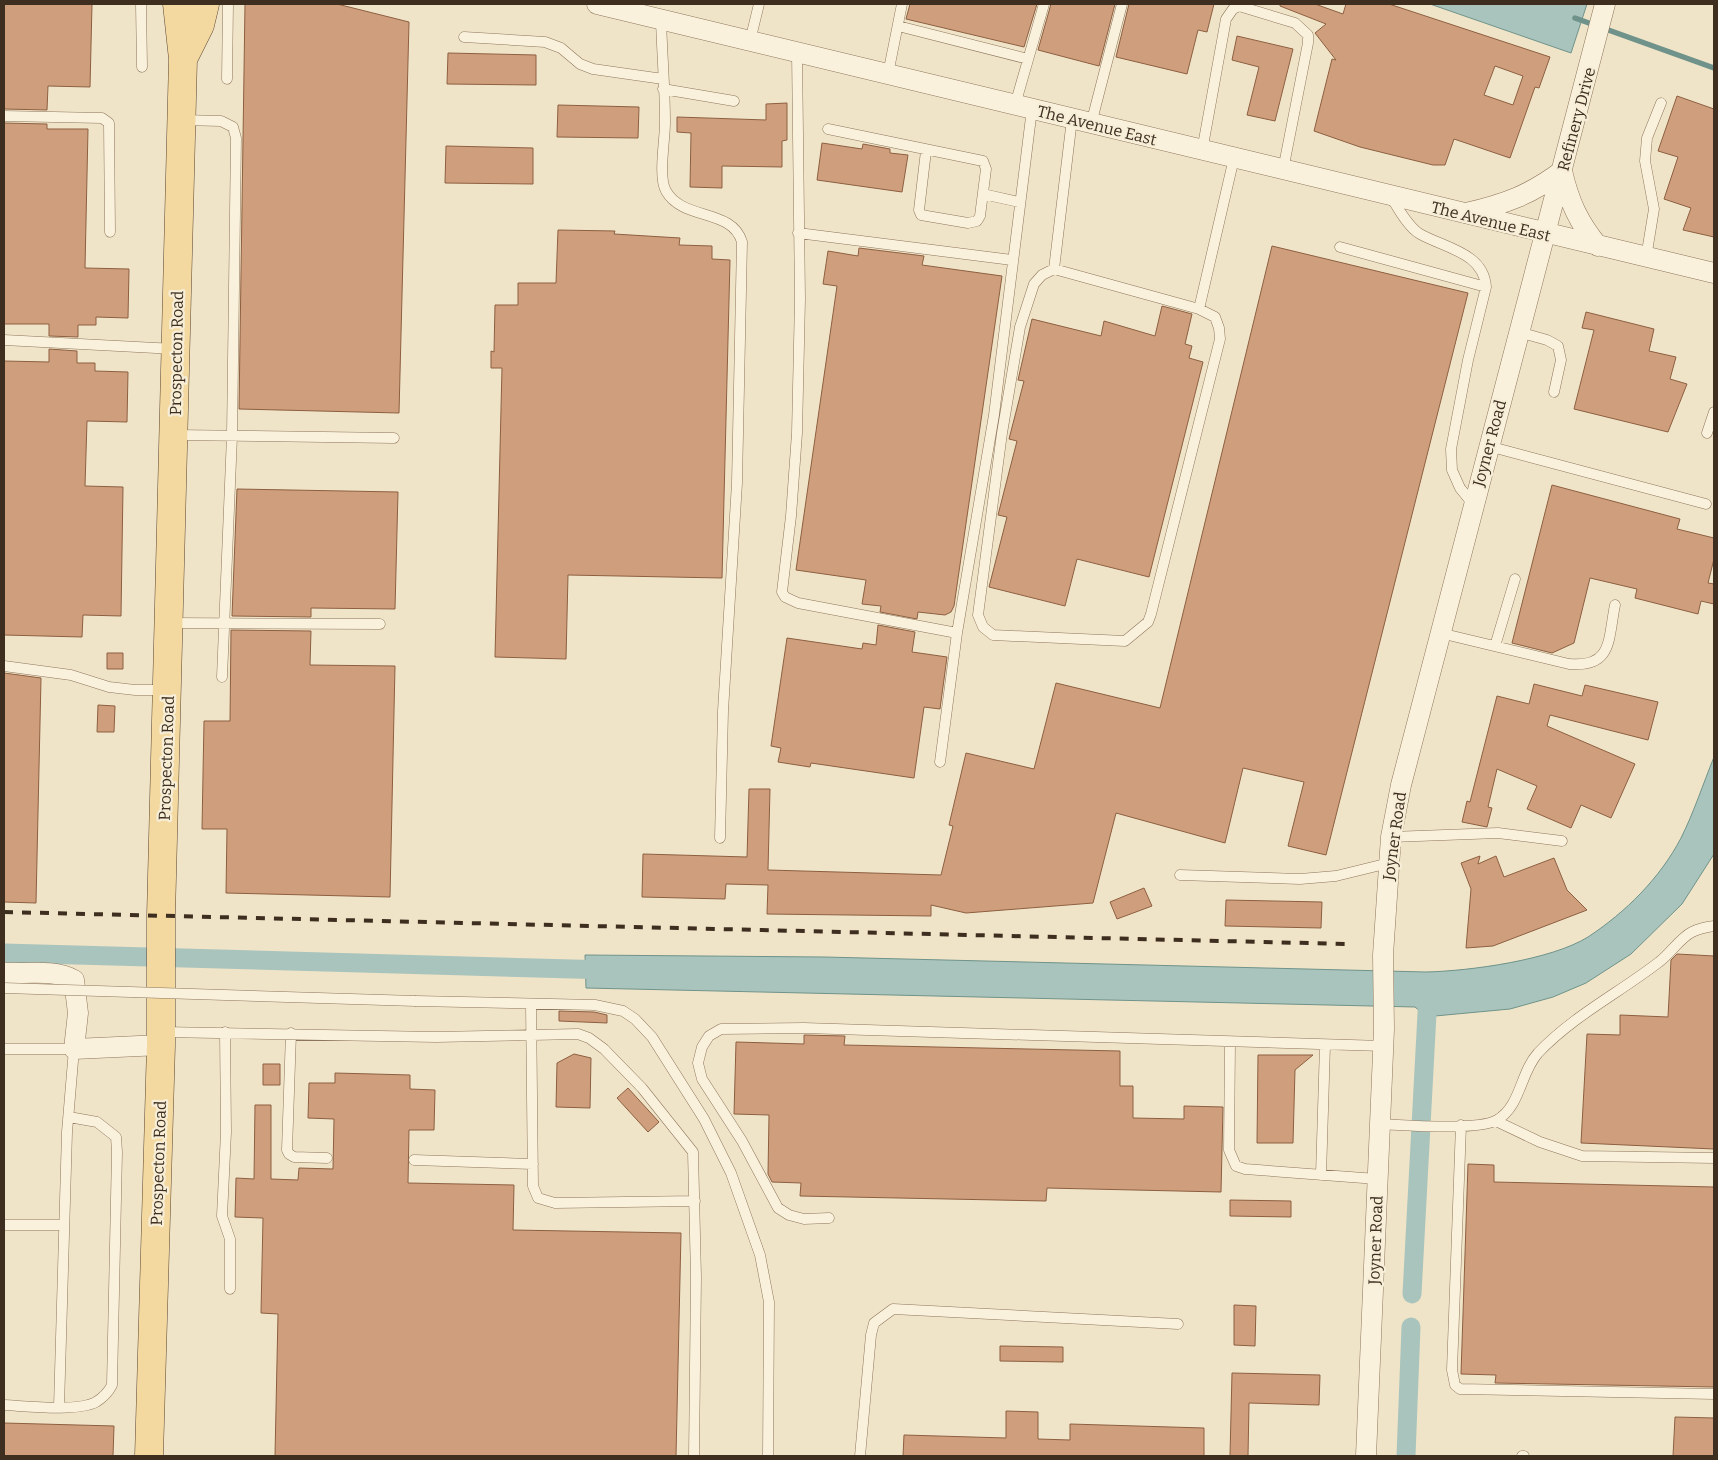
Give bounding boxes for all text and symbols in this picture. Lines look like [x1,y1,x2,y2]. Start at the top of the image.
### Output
street label: Refinery Drive [1553,65,1599,173]
street label: The Avenue East [1035,101,1159,150]
street label: The Avenue East [1429,197,1553,246]
street label: Prospecton Road [166,290,187,416]
street label: Joyner Road [1469,397,1510,490]
street label: Prospecton Road [155,695,178,821]
street label: Joyner Road [1379,790,1410,882]
street label: Prospecton Road [147,1100,170,1226]
street label: Joyner Road [1364,1195,1387,1286]

